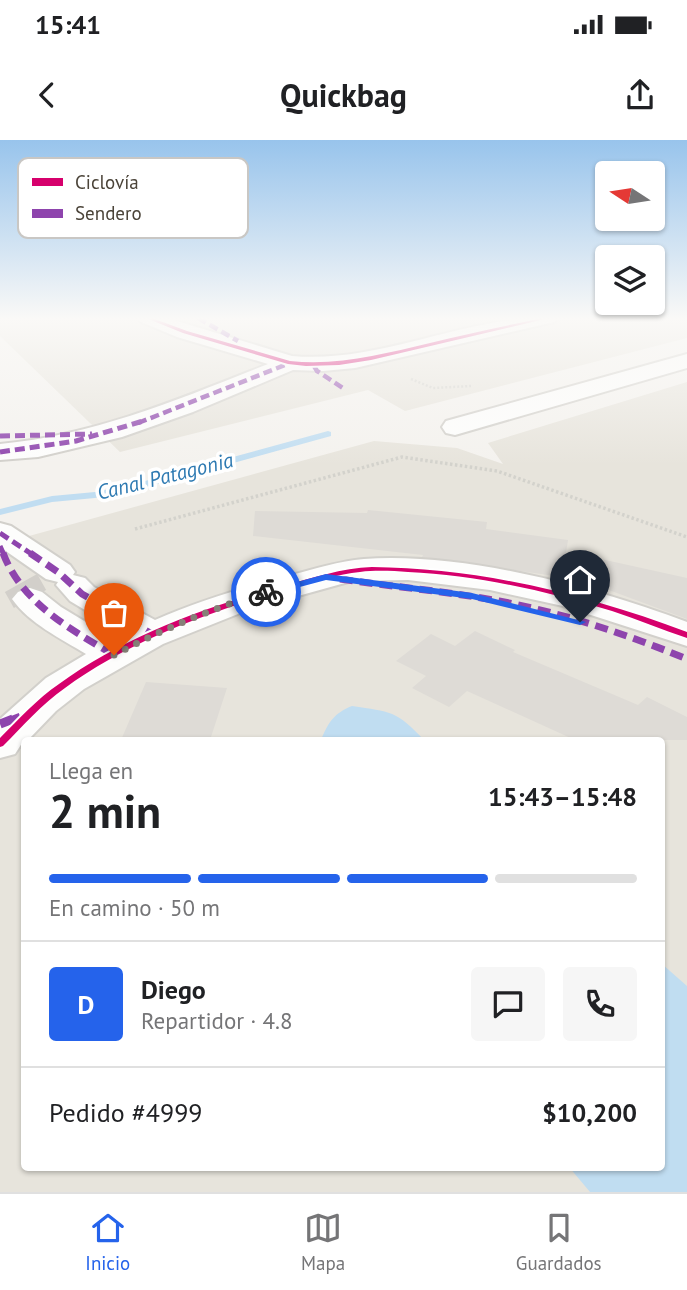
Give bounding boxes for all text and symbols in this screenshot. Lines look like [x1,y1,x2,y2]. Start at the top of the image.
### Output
text: 15:41 [35,8,101,41]
text: Quickbag [280,74,407,116]
icon: back [28,76,66,114]
icon: share [621,76,659,114]
legend [18,158,248,238]
north arrow [595,161,665,231]
map controls [595,161,665,315]
text: Ciclovía [75,170,139,194]
text: Sendero [75,201,142,225]
button: layers [595,245,665,315]
water label: Canal Patagonia [94,446,237,506]
pin [550,550,610,622]
courier [231,557,301,627]
icon: home [561,561,599,599]
icon: bike [247,573,285,611]
pin [84,583,144,655]
icon: bag [95,594,133,632]
text: Llega en [49,756,133,785]
text: 15:43–15:48 [488,780,637,813]
text: 2 min [49,781,161,841]
text: En camino · 50 m [49,893,220,922]
button: chat [471,967,545,1041]
button: phone [563,967,637,1041]
text: Diego [141,973,206,1006]
text: D [78,988,94,1021]
text: Repartidor · 4.8 [141,1006,293,1035]
text: Pedido #4999 [49,1096,202,1129]
text: $10,200 [542,1096,637,1129]
tab: Inicio [85,1209,130,1275]
tab: Mapa [301,1209,345,1275]
tab: Guardados [516,1209,602,1275]

